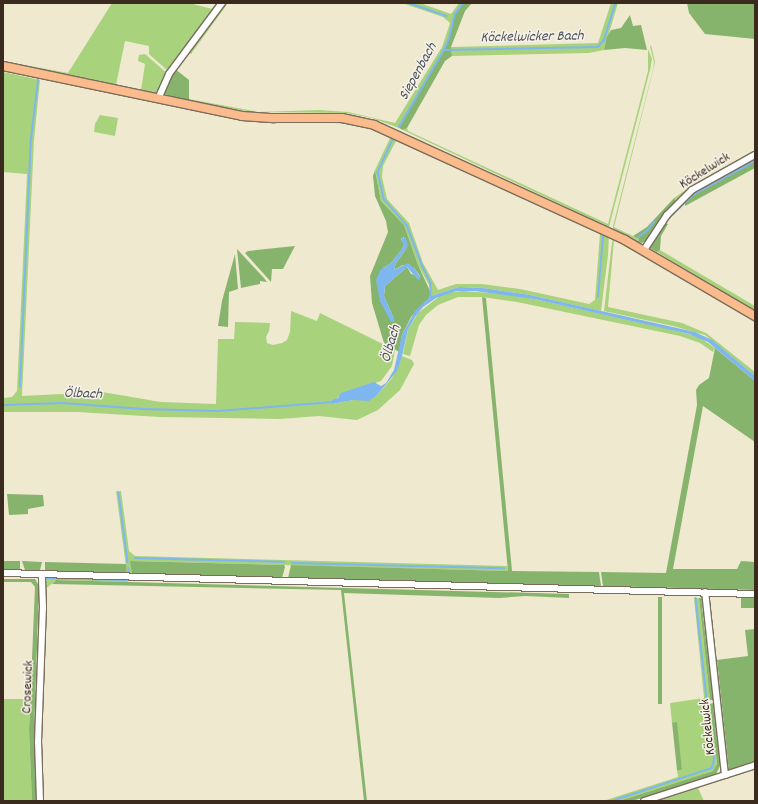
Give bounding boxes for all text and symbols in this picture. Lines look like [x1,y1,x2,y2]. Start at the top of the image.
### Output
water label: Köckelwicker Bach [480,28,584,48]
water label: Siepenbach [396,40,442,104]
street label: Köckelwick [677,149,733,193]
water label: Ölbach [378,323,406,365]
water label: Ölbach [64,385,102,405]
street label: Crosewick [19,660,37,714]
street label: Köckelwick [697,698,719,756]

